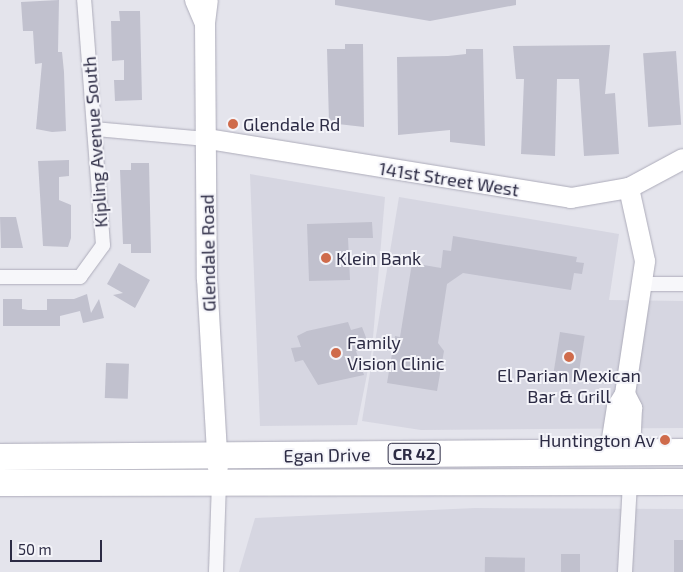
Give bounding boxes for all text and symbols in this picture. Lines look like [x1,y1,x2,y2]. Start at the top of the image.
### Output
street label: Kipling Avenue South [78,55,112,229]
place label: Glendale Rd [243,113,340,135]
marker: Glendale Rd [227,118,239,130]
street label: 141st Street West [377,157,521,201]
street label: Glendale Road [196,194,220,312]
place label: Klein Bank [336,247,421,269]
marker: Klein Bank [320,252,332,264]
place label: Family Vision Clinic [347,332,445,374]
marker: Family Vision Clinic [329,346,343,360]
marker: El Parian Mexican Bar & Grill [563,351,575,363]
place label: El Parian Mexican Bar & Grill [497,365,641,408]
place label: Huntington Av [539,429,655,451]
marker: Huntington Av [659,434,671,446]
road number: CR 42 [386,440,442,468]
street label: Egan Drive [283,443,371,467]
scale bar [12,530,105,562]
text: 50 m [18,540,52,558]

